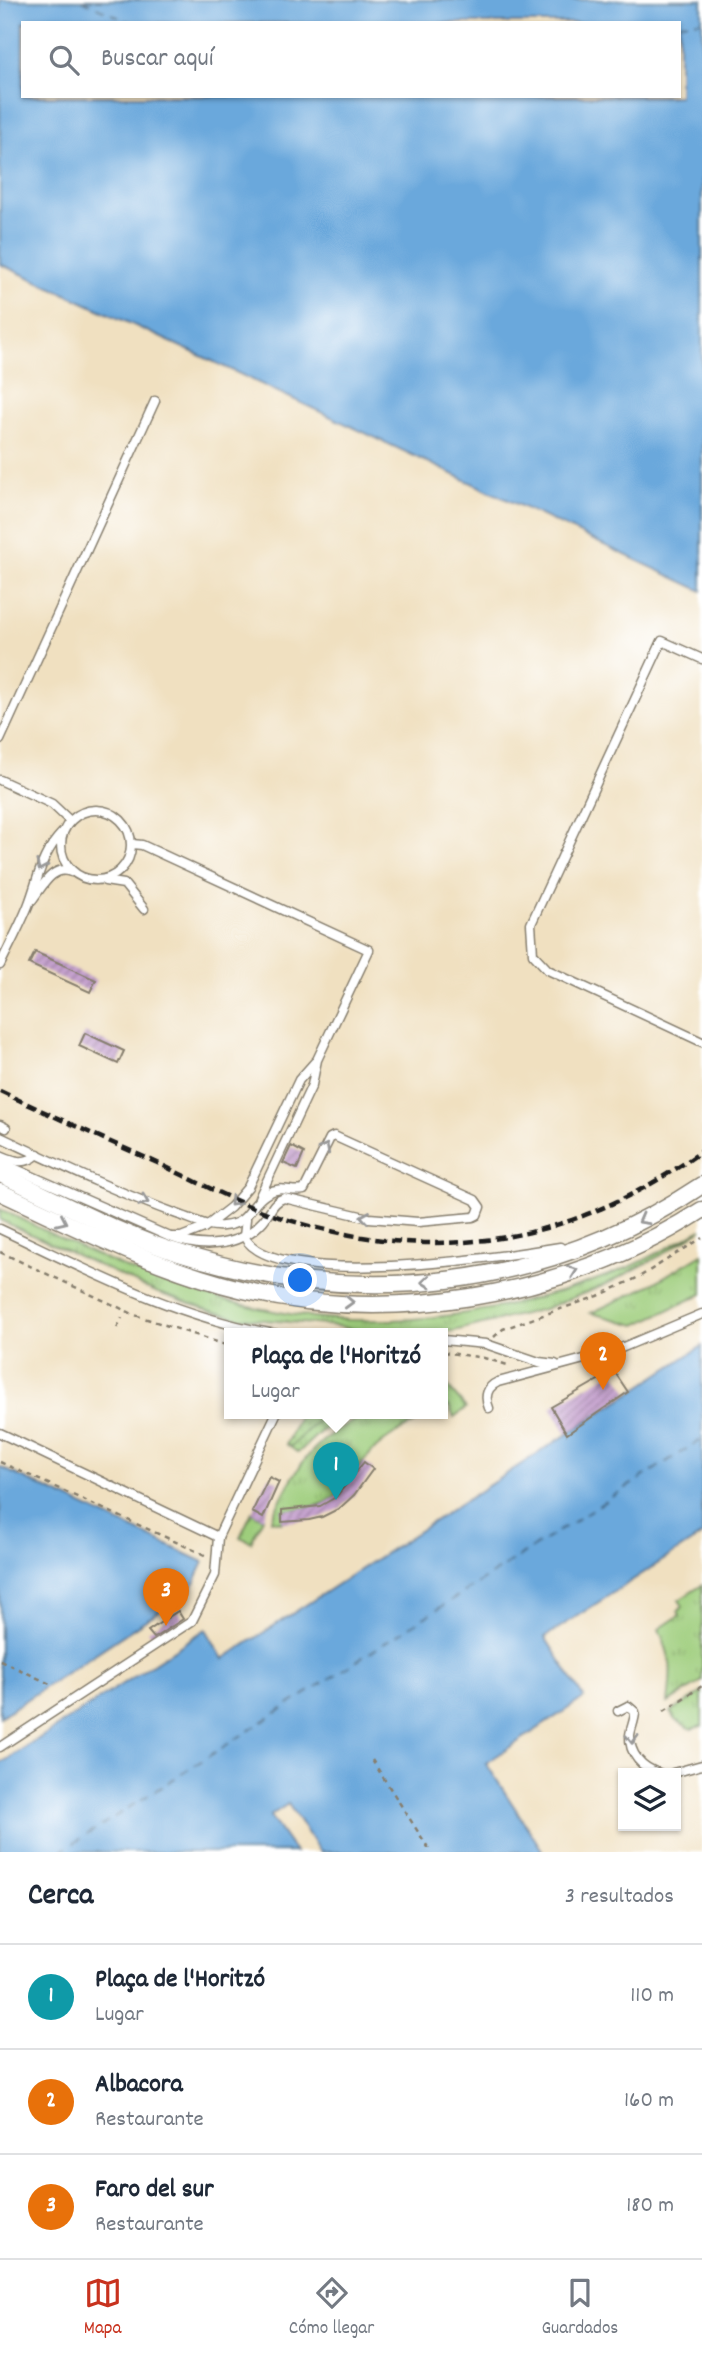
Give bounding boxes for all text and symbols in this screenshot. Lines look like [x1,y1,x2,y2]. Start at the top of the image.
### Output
search box [21,21,681,98]
icon: search [45,41,83,79]
text: Buscar aquí [101,41,213,78]
one-way arrow [35,859,49,871]
one-way arrow [317,1142,331,1155]
one-way arrow [137,1193,149,1207]
one-way arrow [230,1194,243,1207]
one-way arrow [359,1210,371,1225]
one-way arrow [638,1211,651,1225]
one-way arrow [55,1213,67,1227]
your location [283,1263,317,1297]
one-way arrow [567,1266,579,1280]
one-way arrow [420,1274,431,1289]
one-way arrow [344,1295,355,1310]
popup [224,1328,448,1419]
pin: 2 [580,1332,626,1390]
text: Plaça de l'Horitzó [251,1339,421,1376]
text: Lugar [251,1376,300,1409]
pin: 1 [313,1442,359,1500]
pin: 3 [143,1568,189,1626]
one-way arrow [624,1734,640,1745]
map controls [618,1768,681,1831]
button: layers [618,1768,681,1831]
text: Cerca [28,1876,93,1919]
text: 3 resultados [565,1881,674,1914]
text: Plaça de l'Horitzó [95,1962,265,1999]
text: 1 [48,1980,54,2013]
text: 110 m [630,1980,674,2013]
text: Lugar [95,1999,144,2032]
text: Albacora [95,2067,183,2104]
text: 2 [46,2085,56,2118]
text: 160 m [624,2085,674,2118]
text: Restaurante [95,2104,204,2137]
text: Faro del sur [95,2172,214,2209]
text: 3 [46,2190,56,2223]
text: 180 m [626,2190,674,2223]
text: Restaurante [95,2209,204,2242]
tab: Mapa [84,2274,122,2343]
tab: Cómo llegar [289,2274,374,2343]
tab: Guardados [541,2274,618,2343]

